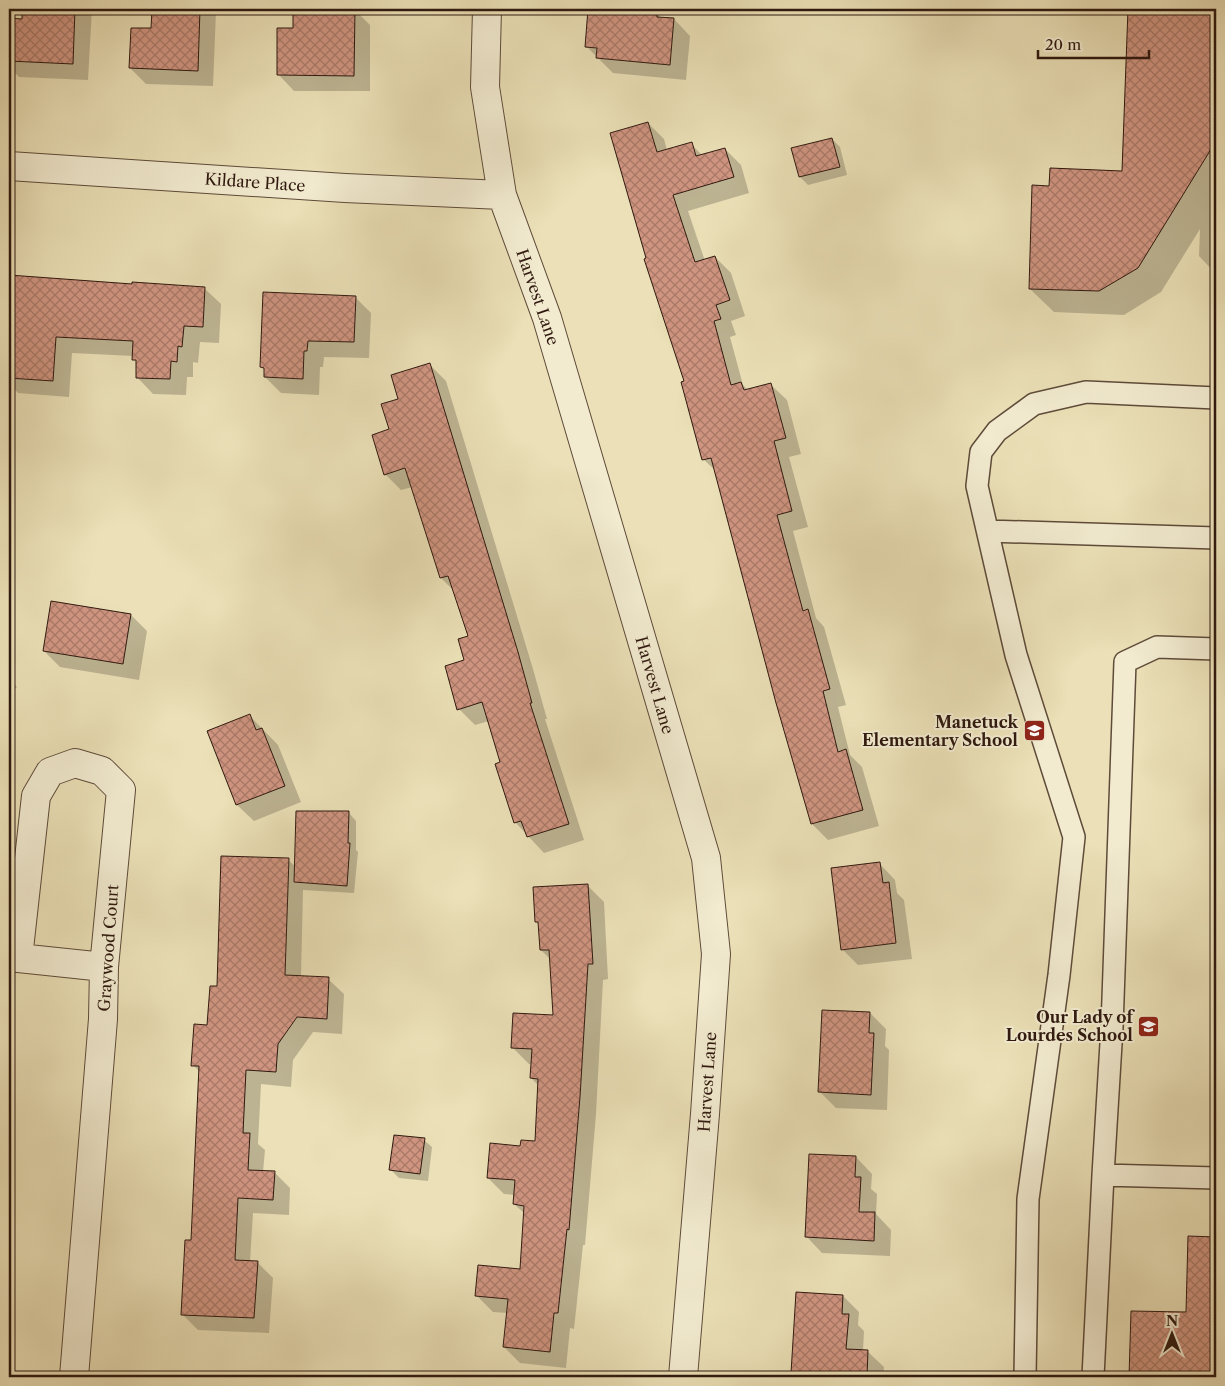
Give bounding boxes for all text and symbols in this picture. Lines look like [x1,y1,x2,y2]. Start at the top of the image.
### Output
scale bar [1038,28,1149,60]
text: 20 m [1045,35,1081,54]
street label: Kildare Place [204,168,306,196]
street label: Harvest Lane [512,246,564,348]
street label: Harvest Lane [632,634,678,736]
place label: Manetuck Elementary School [862,712,1018,750]
school or university icon: Manetuck Elementary School [1022,719,1046,743]
street label: Graywood Court [94,883,122,1012]
place label: Our Lady of Lourdes School [1006,1007,1135,1045]
school or university icon: Our Lady of Lourdes School [1137,1014,1161,1038]
street label: Harvest Lane [694,1031,720,1133]
north arrow [1148,1308,1198,1358]
text: N [1166,1312,1178,1330]

